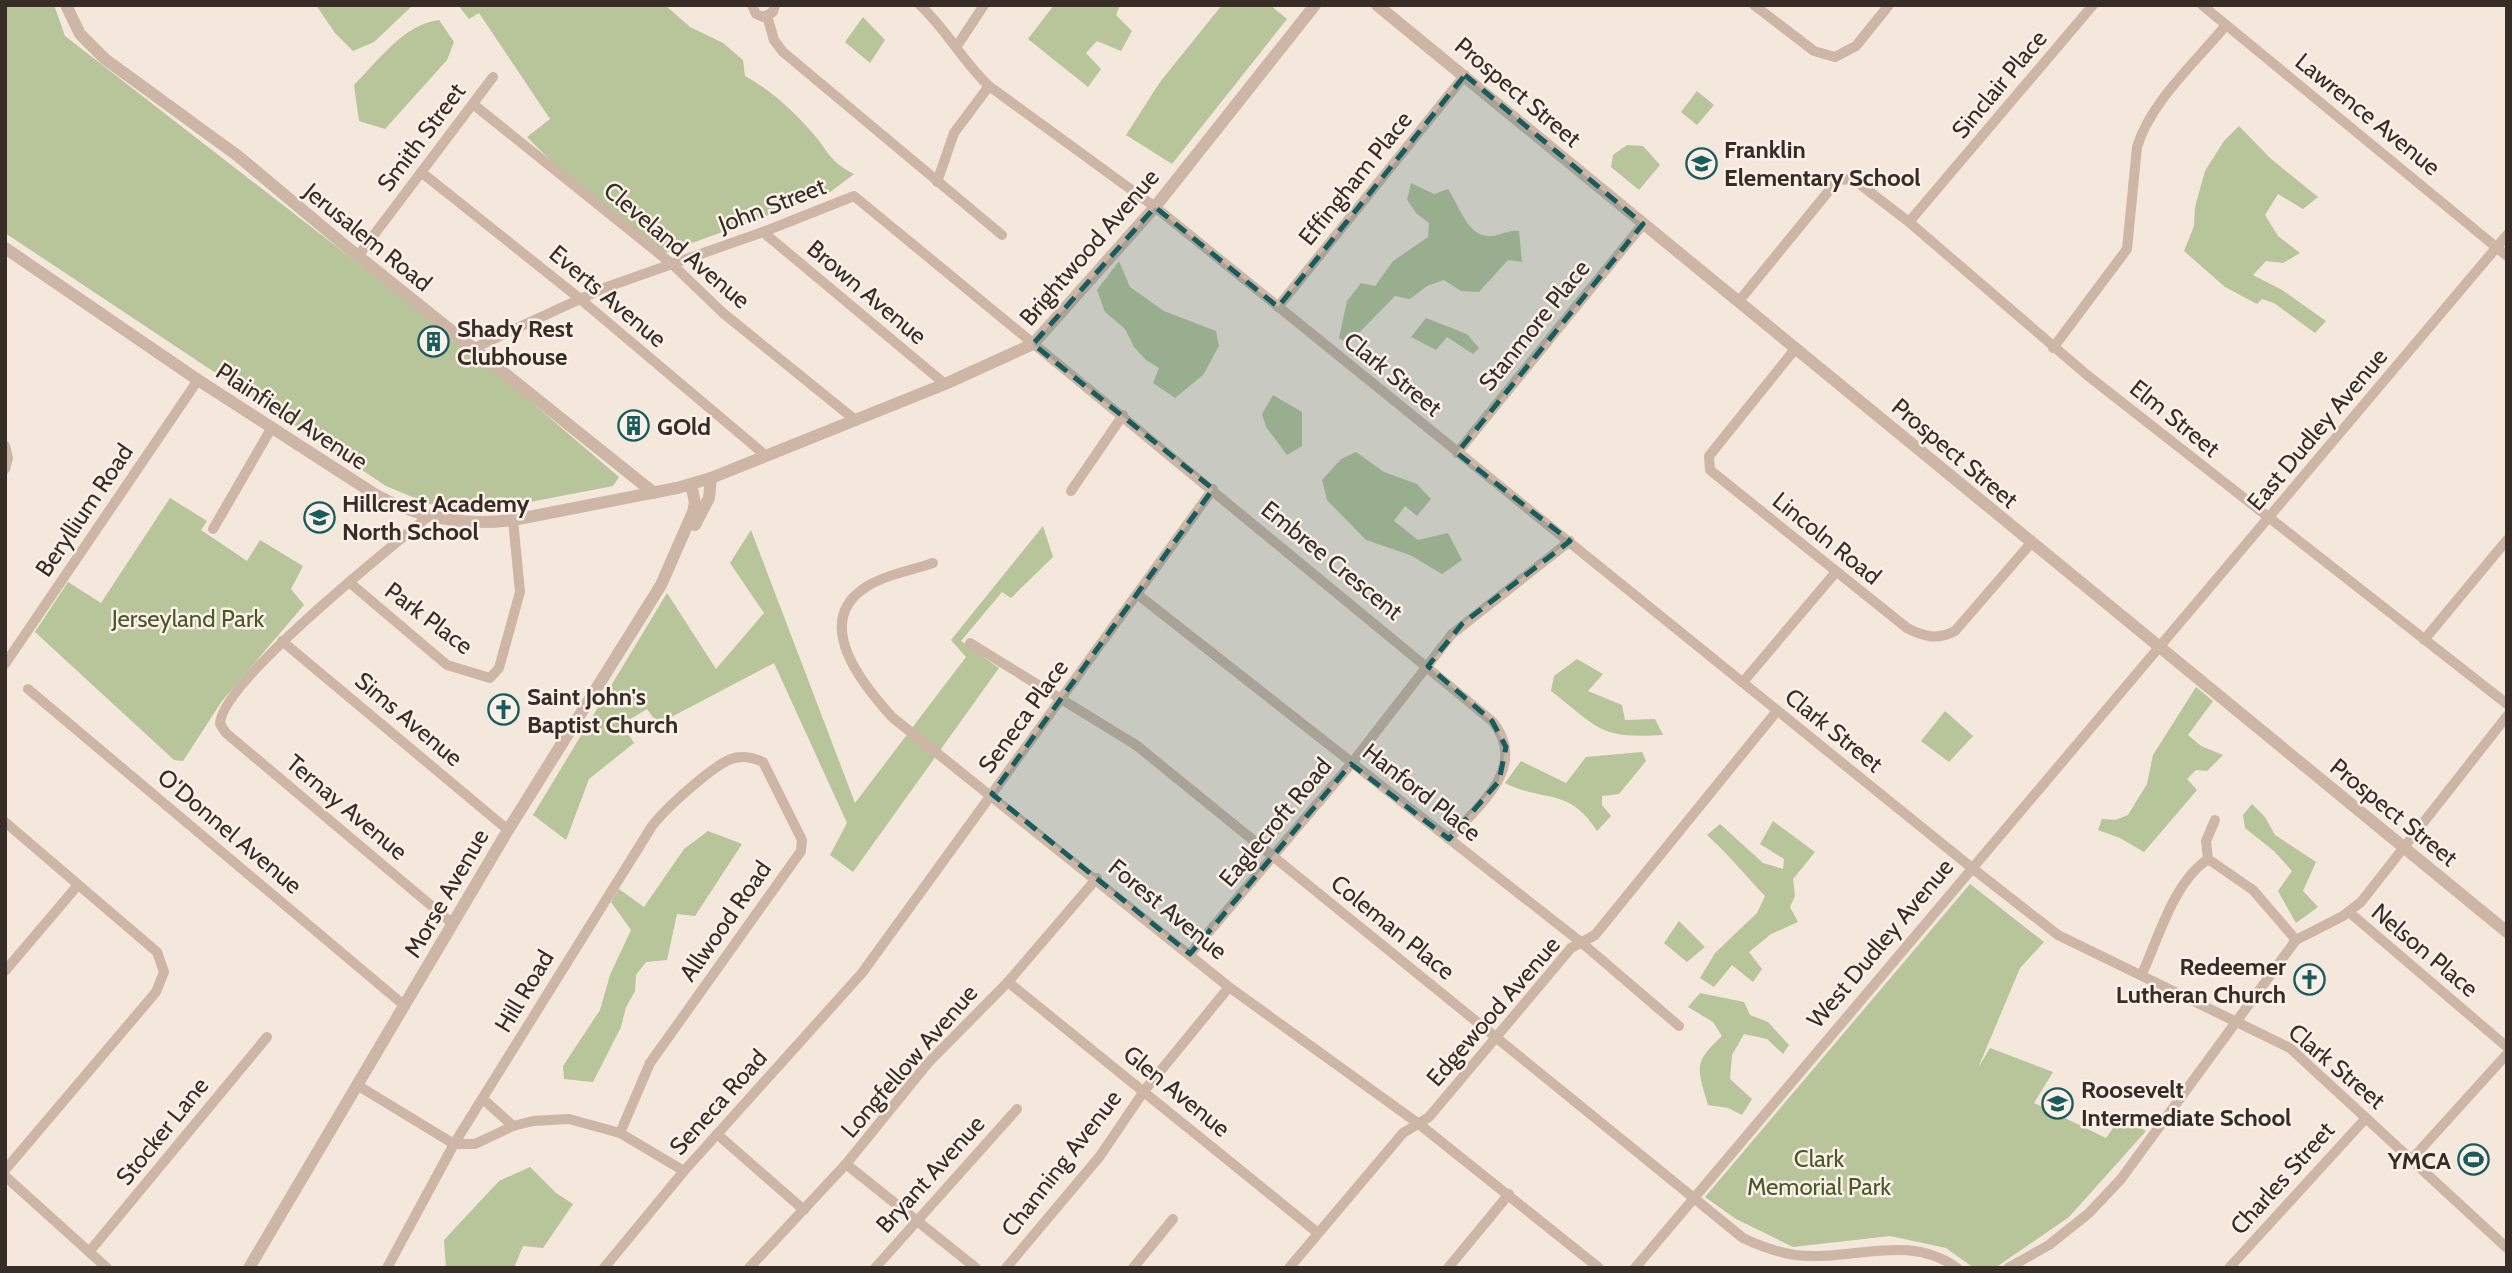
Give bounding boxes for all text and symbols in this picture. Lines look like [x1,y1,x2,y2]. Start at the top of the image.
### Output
street label: Sinclair Place [1945,24,2053,144]
street label: Prospect Street [1449,31,1587,153]
street label: Lawrence Avenue [2290,47,2446,181]
street label: Smith Street [371,77,471,197]
street label: Effingham Place [1292,105,1418,251]
place label: Franklin Elementary School [1724,135,1921,192]
school or university icon: Franklin Elementary School [1684,146,1718,180]
street label: Brightwood Avenue [1013,163,1165,331]
street label: John Street [713,171,830,239]
street label: Cleveland Avenue [598,175,756,315]
street label: Jerusalem Road [297,176,438,297]
street label: Brown Avenue [801,234,933,350]
street label: Everts Avenue [544,239,672,353]
street label: Stanmore Place [1472,254,1596,396]
place label: Shady Rest Clubhouse [457,314,573,371]
building icon: Shady Rest Clubhouse [417,325,451,359]
street label: Clark Street [1338,326,1448,422]
street label: East Dudley Avenue [2241,342,2393,516]
street label: Plainfield Avenue [211,356,373,476]
street label: Elm Street [2124,373,2226,463]
street label: Prospect Street [1886,392,2024,514]
building icon: GOld [617,409,651,443]
place label: GOld [657,412,711,441]
street label: Beryllium Road [29,438,139,582]
street label: Lincoln Road [1767,486,1887,590]
place label: Hillcrest Academy North School [342,489,529,546]
street label: Embree Crescent [1256,494,1408,626]
school or university icon: Hillcrest Academy North School [302,500,336,534]
street label: Park Place [379,576,479,660]
park label: Jerseyland Park [111,604,264,633]
street label: Seneca Place [972,653,1074,779]
street label: Sims Avenue [349,666,469,772]
place label: Saint John's Baptist Church [527,682,678,739]
street label: Clark Street [1779,682,1889,778]
church icon: Saint John's Baptist Church [487,693,521,727]
street label: Hanford Place [1357,737,1487,847]
street label: Ternay Avenue [281,748,413,866]
street label: Eaglecroft Road [1213,752,1337,892]
street label: Prospect Street [2324,752,2464,872]
street label: O'Donnel Avenue [152,762,308,900]
street label: Morse Avenue [398,824,494,962]
street label: Forest Avenue [1103,852,1233,966]
street label: West Dudley Avenue [1801,852,1959,1034]
street label: Allwood Road [673,855,777,987]
street label: Coleman Place [1325,868,1461,986]
street label: Nelson Place [2366,897,2484,1003]
street label: Edgewood Avenue [1420,930,1566,1092]
street label: Hill Road [488,945,560,1037]
place label: Redeemer Lutheran Church [2116,952,2286,1009]
church icon: Redeemer Lutheran Church [2292,963,2326,997]
street label: Longfellow Avenue [835,978,983,1144]
street label: Clark Street [2283,1017,2391,1115]
street label: Glen Avenue [1118,1039,1236,1143]
street label: Seneca Road [663,1043,773,1161]
street label: Stocker Lane [110,1071,214,1191]
place label: Roosevelt Intermediate School [2081,1075,2291,1132]
street label: Channing Avenue [995,1084,1127,1242]
school or university icon: Roosevelt Intermediate School [2041,1086,2075,1120]
street label: Bryant Avenue [870,1109,990,1239]
street label: Charles Street [2224,1116,2340,1240]
sports icon: YMCA [2457,1143,2491,1177]
park label: Clark Memorial Park [1747,1144,1891,1201]
place label: YMCA [2387,1146,2451,1175]

